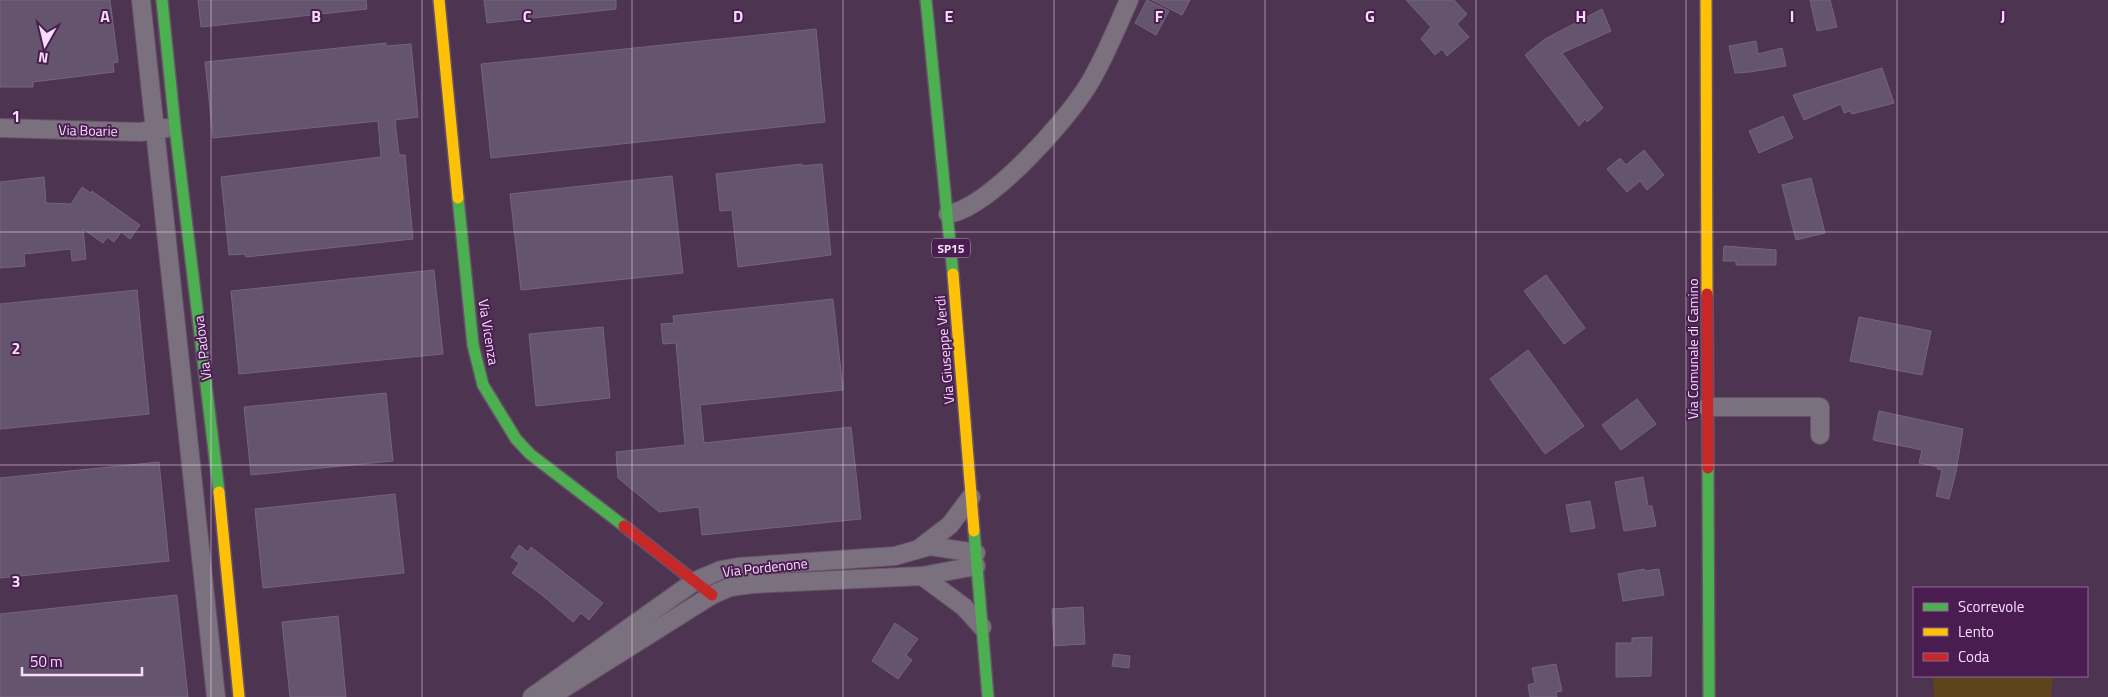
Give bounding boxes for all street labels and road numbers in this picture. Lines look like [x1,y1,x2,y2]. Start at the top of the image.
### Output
street label: Via Boarie [58,119,118,141]
road number: SP15 [932,238,970,258]
street label: Via Comunale di Camino [1682,278,1703,420]
street label: Via Giuseppe Verdi [929,295,959,405]
street label: Via Vicenza [473,298,505,366]
street label: Via Padova [188,315,216,381]
street label: Via Pordenone [721,552,809,582]

